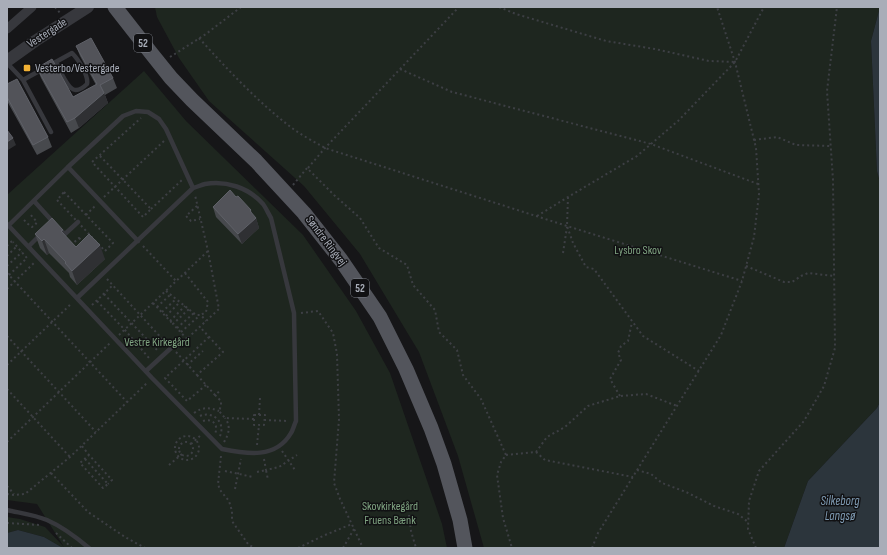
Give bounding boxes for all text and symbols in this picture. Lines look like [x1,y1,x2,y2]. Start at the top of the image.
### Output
street label: Vestergade [24,14,70,51]
road number: 52 [134,34,152,52]
place label: Vesterbo/Vestergade [35,61,120,76]
marker: Vesterbo/Vestergade [22,63,32,73]
street label: Søndre Ringvej [302,213,350,269]
park label: Lysbro Skov [614,243,662,258]
road number: 52 [351,279,369,297]
park label: Vestre Kirkegård [124,335,190,350]
water label: Silkeborg Langsø [820,493,860,524]
park label: Skovkirkegård Fruens Bænk [362,499,418,528]

